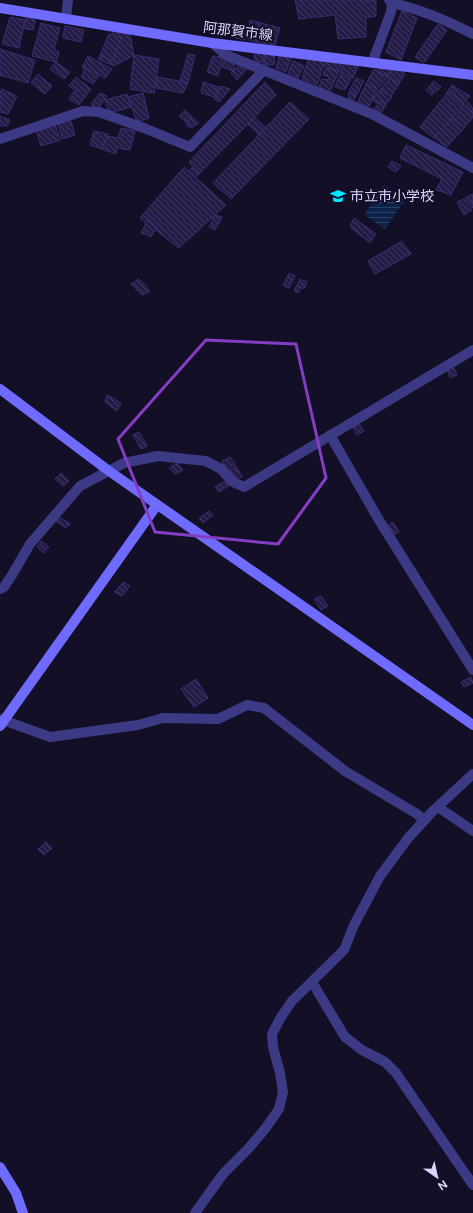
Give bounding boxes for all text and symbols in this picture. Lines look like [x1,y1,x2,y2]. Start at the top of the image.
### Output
street label: 阿那賀市線 [202,19,274,43]
school or university icon: 市立市小学校 [329,187,347,205]
place label: 市立市小学校 [350,188,434,204]
north arrow [417,1157,457,1197]
text: N [436,1178,450,1193]

